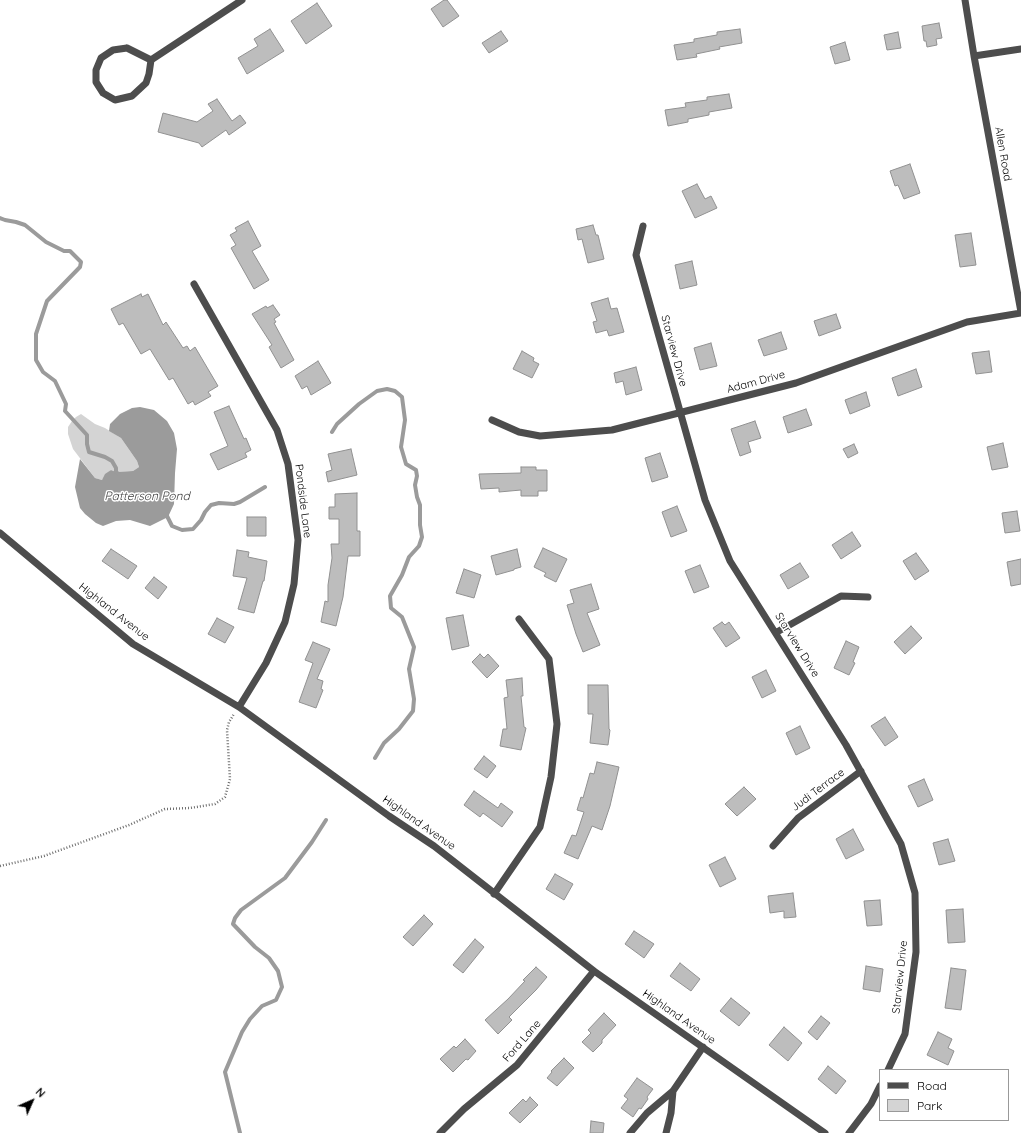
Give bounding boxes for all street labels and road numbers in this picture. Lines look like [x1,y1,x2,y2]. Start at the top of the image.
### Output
street label: Allen Road [992,126,1014,182]
street label: Starview Drive [658,314,690,388]
street label: Adam Drive [725,368,787,396]
street label: Pondside Lane [292,463,314,539]
street label: Highland Avenue [76,580,152,644]
street label: Starview Drive [772,610,822,680]
street label: Judi Terrace [789,766,847,814]
street label: Highland Avenue [380,793,458,853]
street label: Starview Drive [890,940,910,1014]
street label: Highland Avenue [640,987,718,1047]
street label: Ford Lane [500,1017,544,1065]

